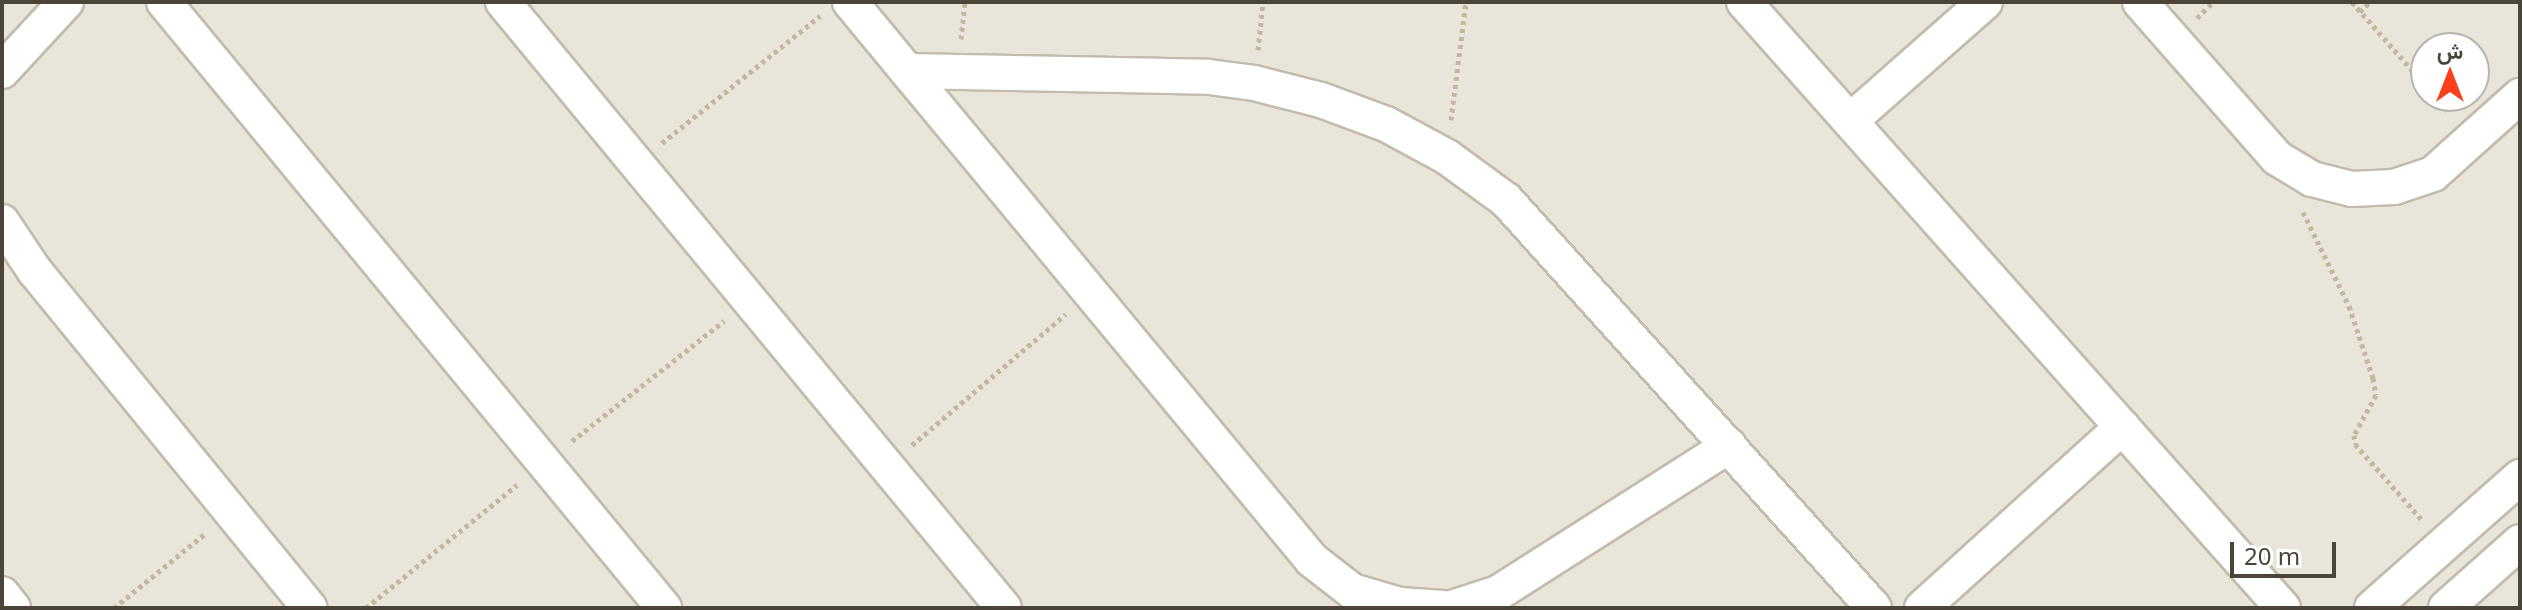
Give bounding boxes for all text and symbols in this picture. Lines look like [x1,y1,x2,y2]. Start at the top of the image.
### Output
north arrow [2410,32,2490,112]
text: ش [2437,35,2463,65]
scale bar [2234,526,2340,576]
text: 20 m [2244,539,2300,572]

